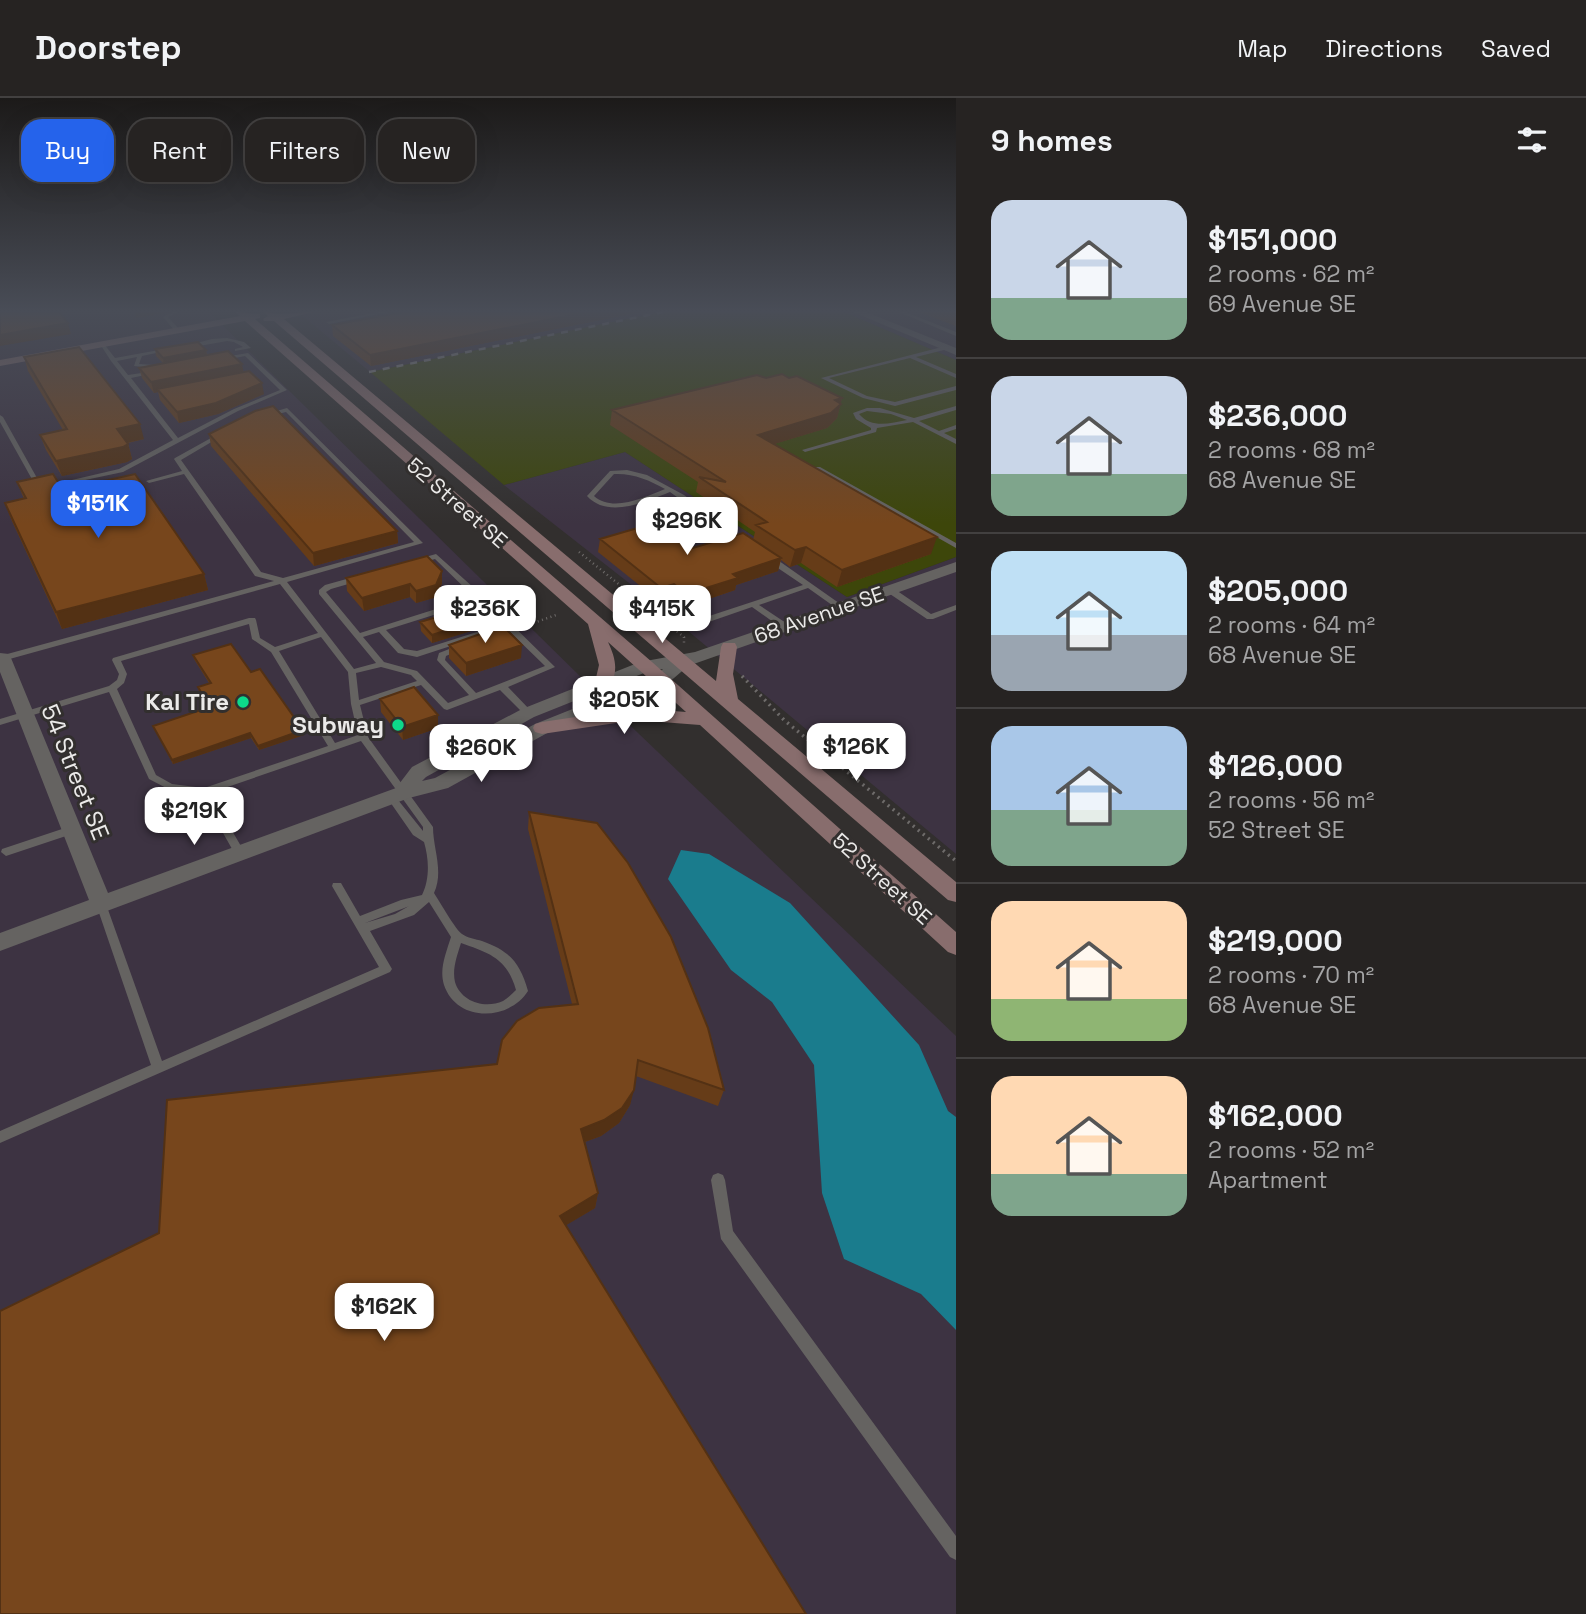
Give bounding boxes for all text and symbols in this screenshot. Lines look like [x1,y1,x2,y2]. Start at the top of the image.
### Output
text: Doorstep [35,27,182,69]
text: Map [1237,33,1287,64]
text: Directions [1325,33,1443,64]
text: Saved [1481,33,1551,64]
chip: Buy [21,119,114,182]
chip: Rent [128,119,231,182]
chip: Filters [245,119,364,182]
chip: New [378,119,475,182]
text: 9 homes [991,121,1113,160]
icon: filters [1513,121,1551,159]
text: $151,000 [1208,220,1338,259]
icon: home [1047,228,1131,312]
text: 2 rooms · 62 m² [1208,259,1374,289]
text: 69 Avenue SE [1208,289,1356,319]
text: $236,000 [1208,396,1348,435]
icon: home [1047,404,1131,488]
text: 2 rooms · 68 m² [1208,435,1375,465]
street label: 52 Street SE [401,452,513,554]
text: 68 Avenue SE [1208,465,1356,495]
pin: $151K [49,480,147,540]
text: $151K [67,488,129,518]
pin: $296K [638,498,736,557]
text: $296K [652,505,722,535]
text: $205,000 [1208,571,1348,610]
icon: home [1047,579,1131,663]
street label: 68 Avenue SE [750,580,887,649]
pin: $236K [436,586,534,645]
pin: $415K [613,586,711,645]
text: $236K [450,593,520,623]
text: $415K [629,593,695,623]
text: 2 rooms · 64 m² [1208,610,1375,640]
text: 68 Avenue SE [1208,640,1356,670]
pin: $205K [575,676,673,736]
text: $205K [589,684,659,714]
place label: Kal Tire [145,686,229,717]
marker: Kal Tire [235,694,251,710]
street label: 54 Street SE [34,700,117,844]
place label: Subway [292,709,384,740]
marker: Subway [390,717,406,733]
pin: $260K [432,724,530,784]
pin: $126K [807,724,905,783]
text: $126K [823,731,889,761]
text: $260K [445,732,517,762]
text: $126,000 [1208,746,1343,785]
icon: home [1047,754,1131,838]
text: 2 rooms · 56 m² [1208,785,1374,815]
pin: $219K [145,788,243,847]
text: $219K [161,795,227,825]
text: 52 Street SE [1208,815,1345,845]
street label: 52 Street SE [827,827,938,930]
text: $219,000 [1208,921,1343,960]
icon: home [1047,929,1131,1013]
text: 2 rooms · 70 m² [1208,960,1374,990]
text: 68 Avenue SE [1208,990,1356,1020]
text: $162,000 [1208,1096,1343,1135]
icon: home [1047,1104,1131,1188]
text: 2 rooms · 52 m² [1208,1135,1374,1165]
text: Apartment [1208,1165,1328,1195]
pin: $162K [335,1284,433,1343]
text: $162K [351,1291,417,1321]

